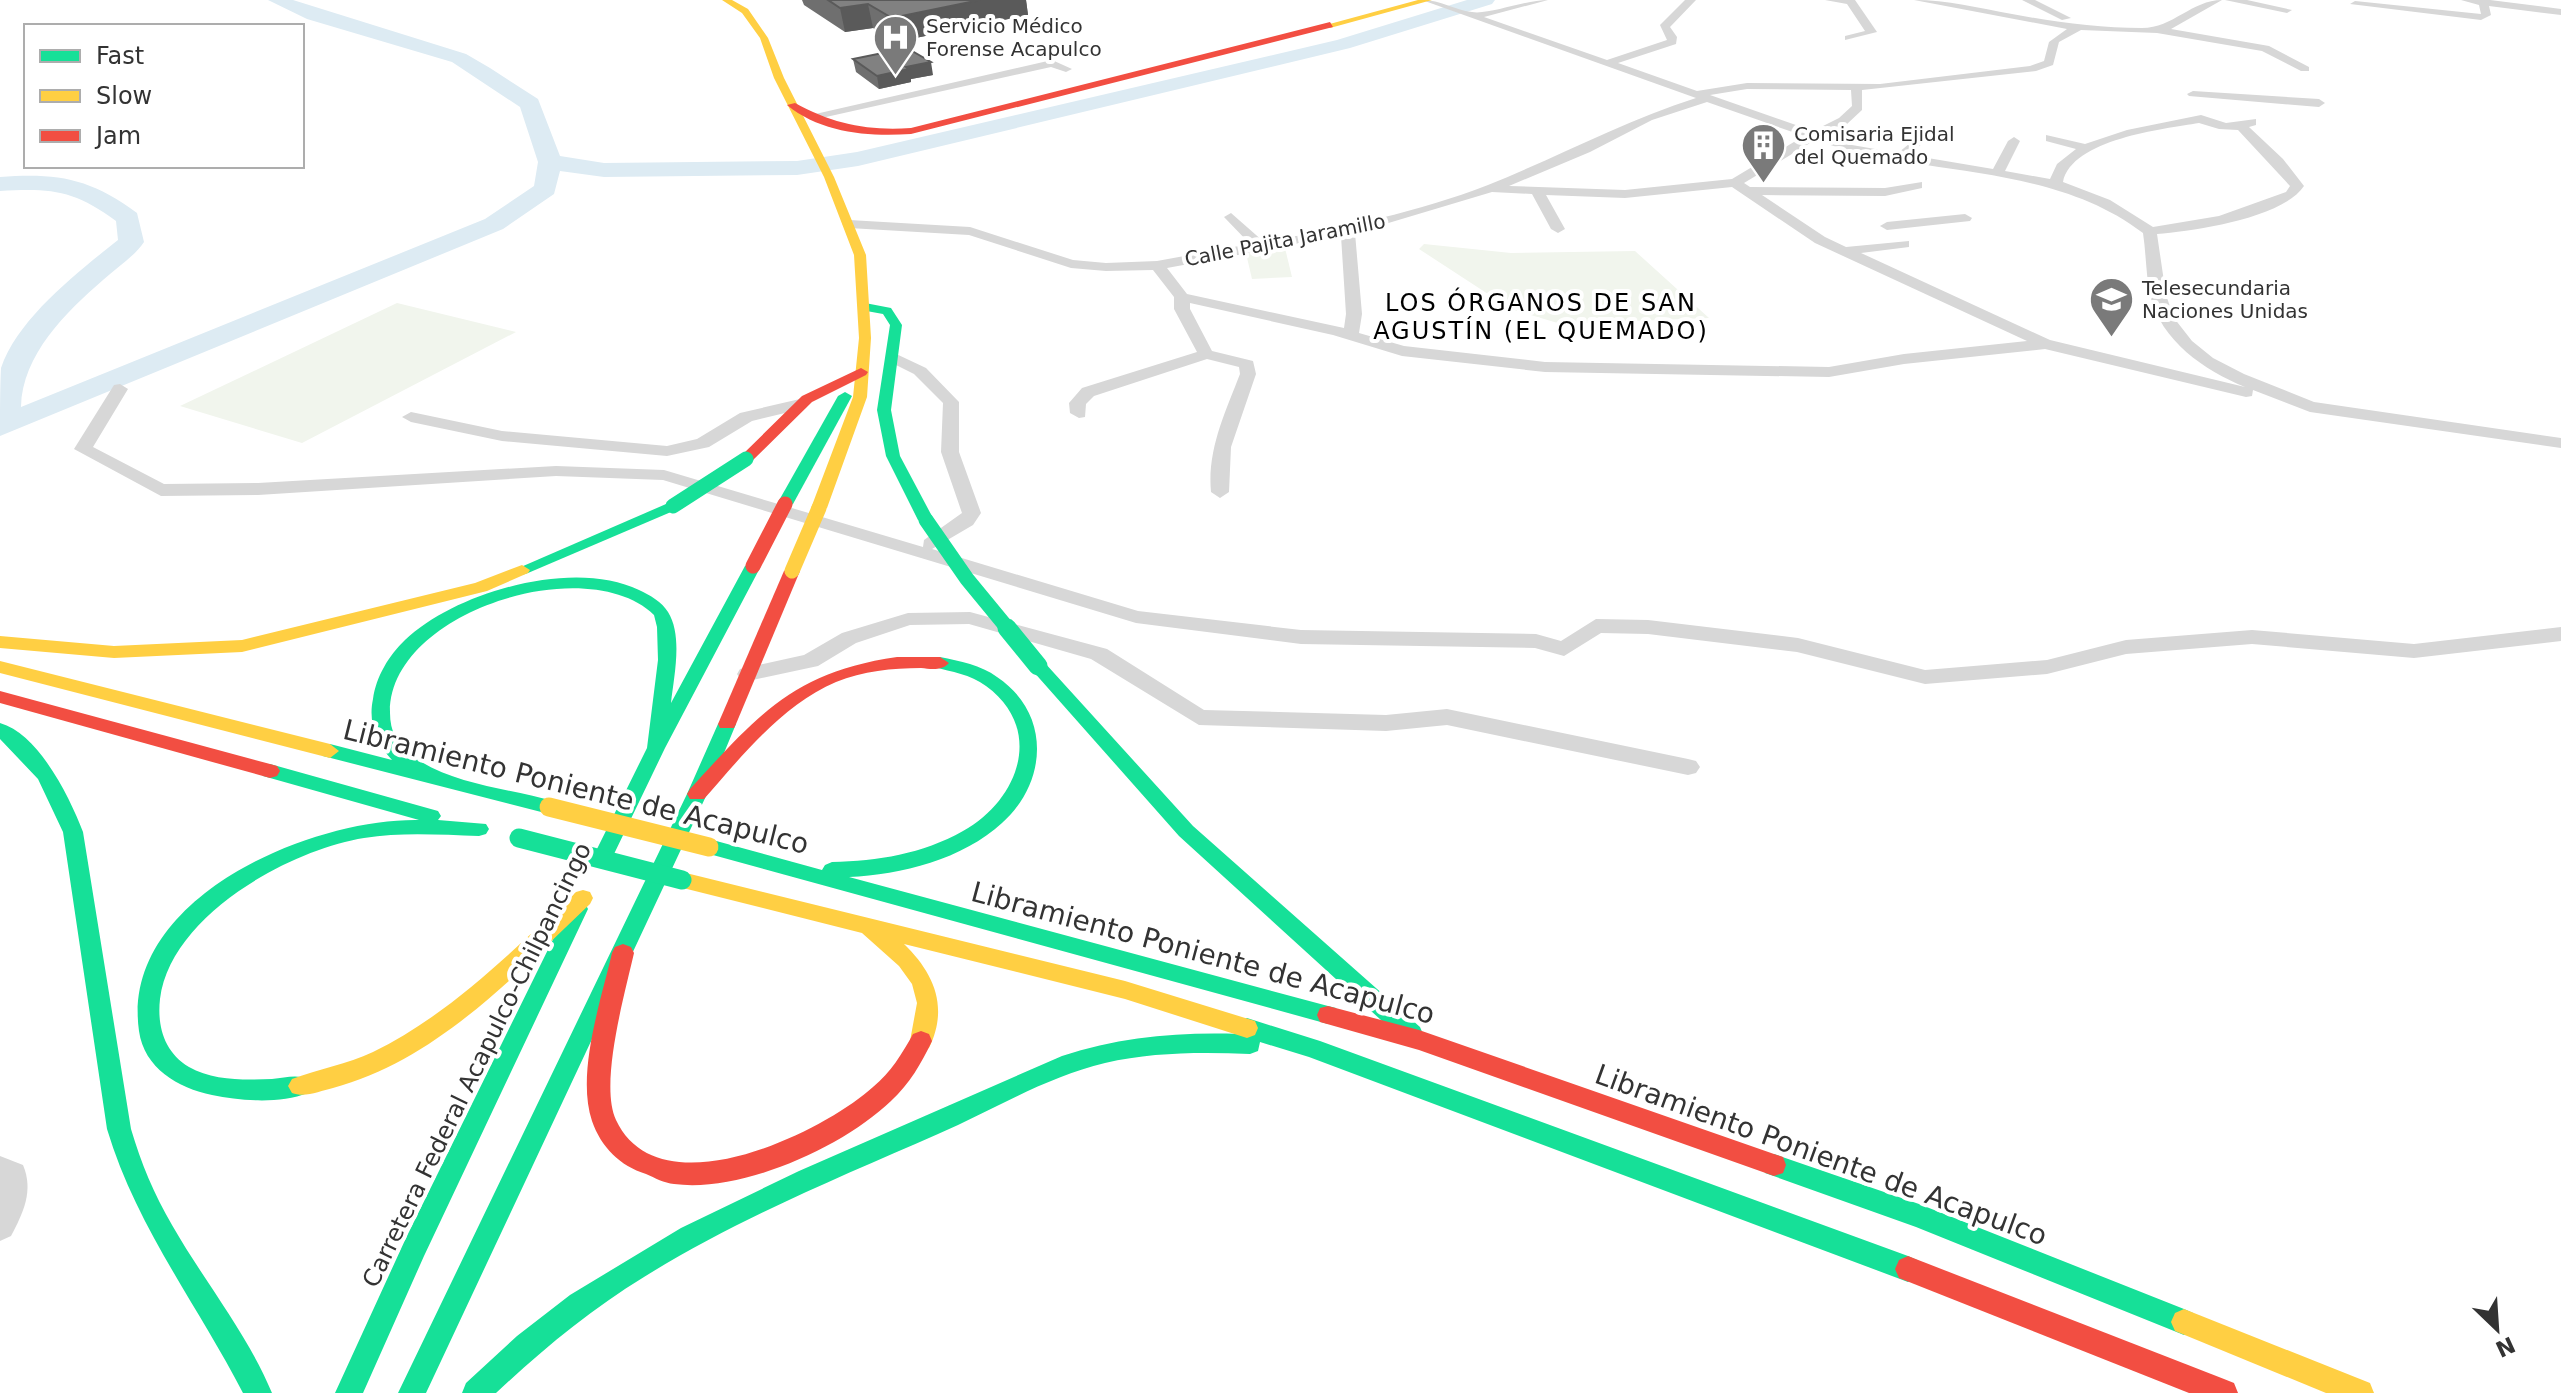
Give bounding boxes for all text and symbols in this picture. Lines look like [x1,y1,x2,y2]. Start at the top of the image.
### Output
hospital icon: Servicio Médico Forense Acapulco [871,13,919,76]
place label: Servicio Médico Forense Acapulco [926,14,1102,61]
legend [24,24,304,168]
text: Fast [96,42,144,70]
text: Slow [96,82,152,110]
building icon: Comisaria Ejidal del Quemado [1739,121,1787,184]
text: Jam [94,122,141,150]
place label: Comisaria Ejidal del Quemado [1794,122,1955,169]
street label: Calle Pajita Jaramillo [1183,209,1387,271]
school or university icon: Telesecundaria Naciones Unidas [2087,275,2135,338]
place label: Telesecundaria Naciones Unidas [2141,276,2308,323]
district label: LOS ÓRGANOS DE SAN AGUSTÍN (EL QUEMADO) [1373,287,1709,345]
street label: Libramiento Poniente de Acapulco [340,713,812,861]
street label: Carretera Federal Acapulco-Chilpancingo [357,838,597,1292]
street label: Libramiento Poniente de Acapulco [968,875,1438,1031]
street label: Libramiento Poniente de Acapulco [1591,1058,2051,1252]
north arrow [2457,1289,2537,1369]
text: N [2492,1331,2519,1362]

